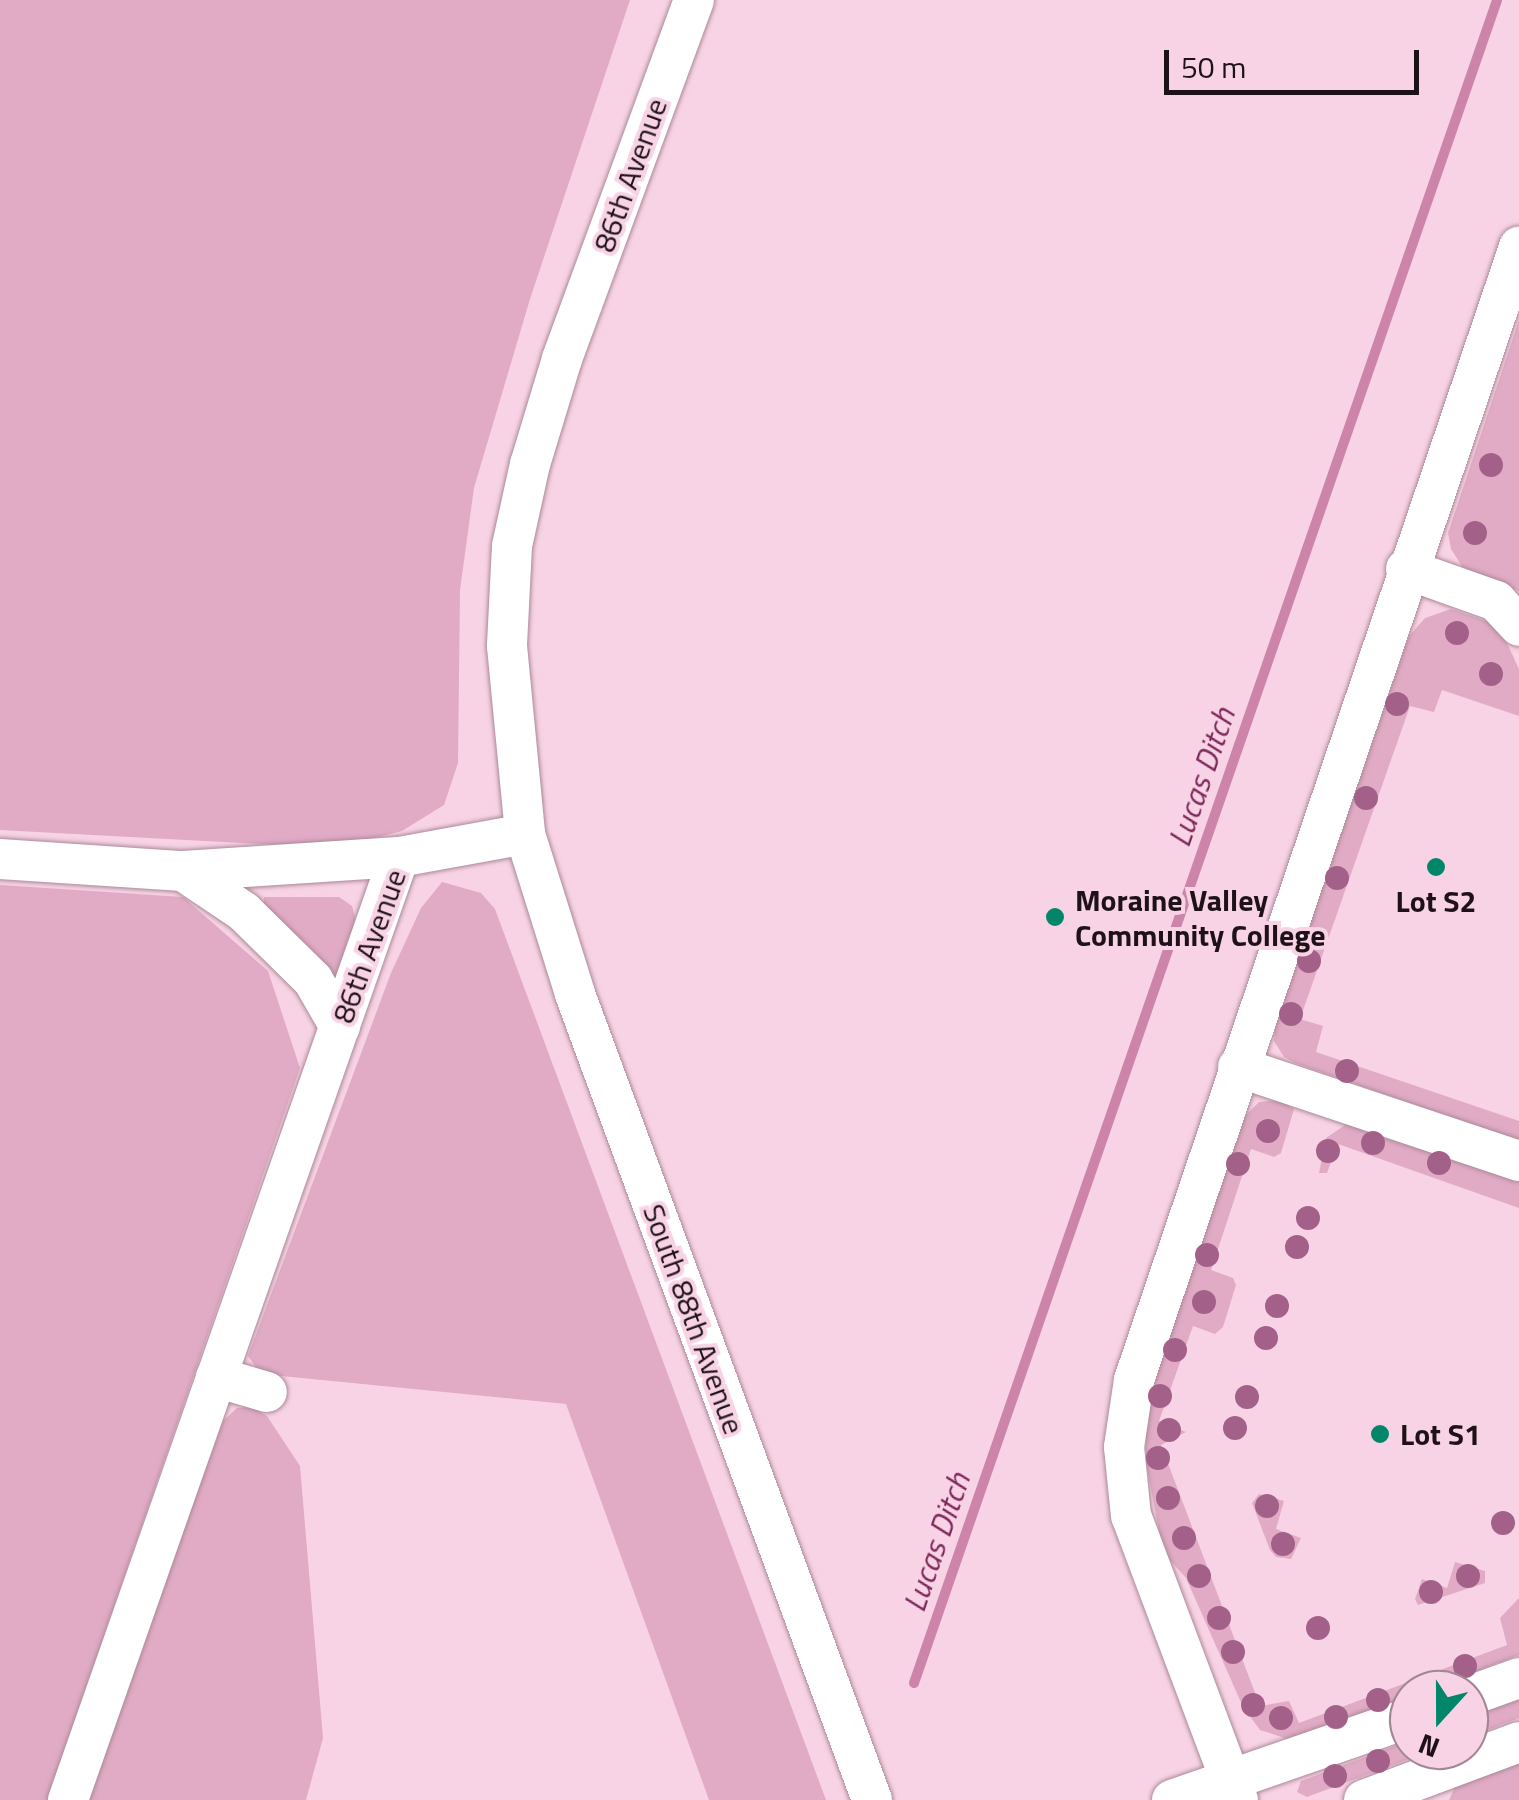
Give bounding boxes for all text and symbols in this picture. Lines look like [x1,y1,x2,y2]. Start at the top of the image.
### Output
scale bar [1169,30,1424,92]
text: 50 m [1181,44,1246,90]
street label: 86th Avenue [586,93,674,257]
water label: Lucas Ditch [1159,703,1243,851]
marker: Lot S2 [1425,856,1447,878]
street label: 86th Avenue [325,864,413,1028]
place label: Moraine Valley Community College [1075,882,1326,952]
place label: Lot S2 [1396,883,1476,919]
marker: Moraine Valley Community College [1044,906,1066,928]
street label: South 88th Avenue [636,1199,752,1439]
place label: Lot S1 [1400,1416,1481,1452]
marker: Lot S1 [1369,1423,1391,1445]
water label: Lucas Ditch [894,1468,978,1616]
north arrow [1389,1670,1489,1770]
text: N [1412,1723,1446,1770]

